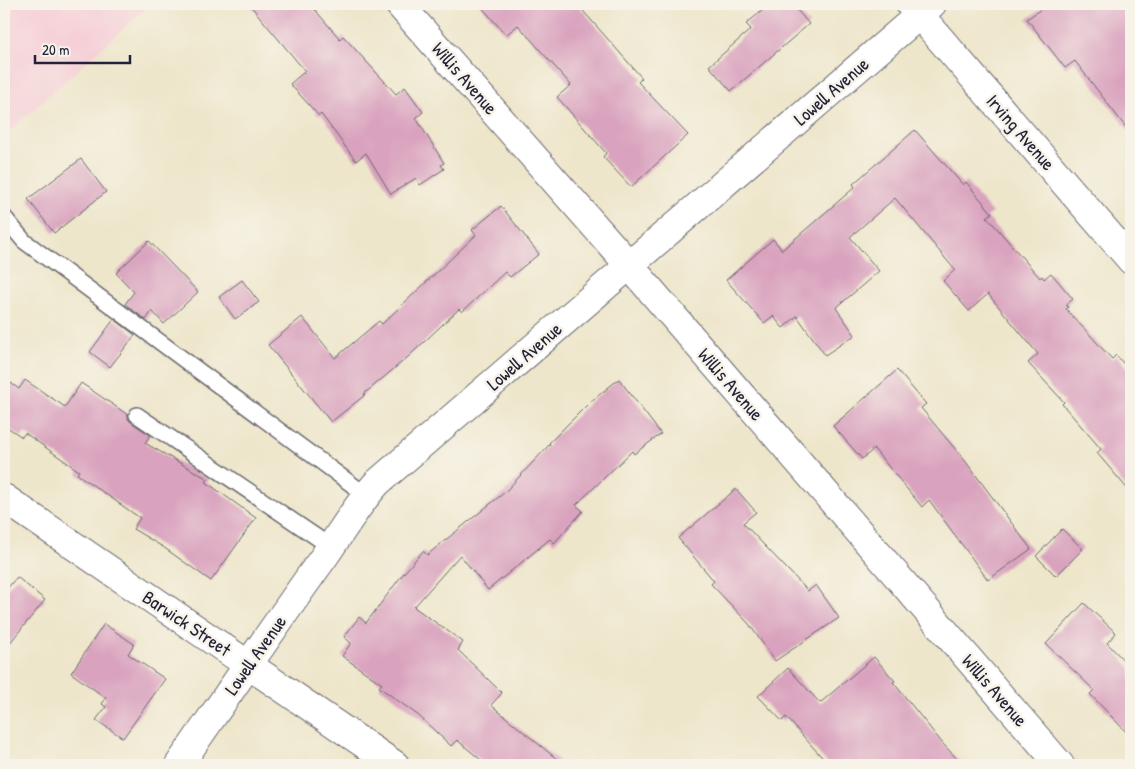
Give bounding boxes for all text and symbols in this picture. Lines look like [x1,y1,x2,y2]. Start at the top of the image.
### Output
scale bar [35,32,130,64]
street label: Willis Avenue [426,36,504,120]
text: 20 m [42,39,69,60]
street label: Lowell Avenue [788,51,875,131]
street label: Irving Avenue [981,88,1062,176]
street label: Lowell Avenue [481,316,568,396]
street label: Willis Avenue [692,342,770,426]
street label: Barwick Street [138,584,237,662]
street label: Lowell Avenue [218,610,292,700]
street label: Willis Avenue [956,648,1034,732]

